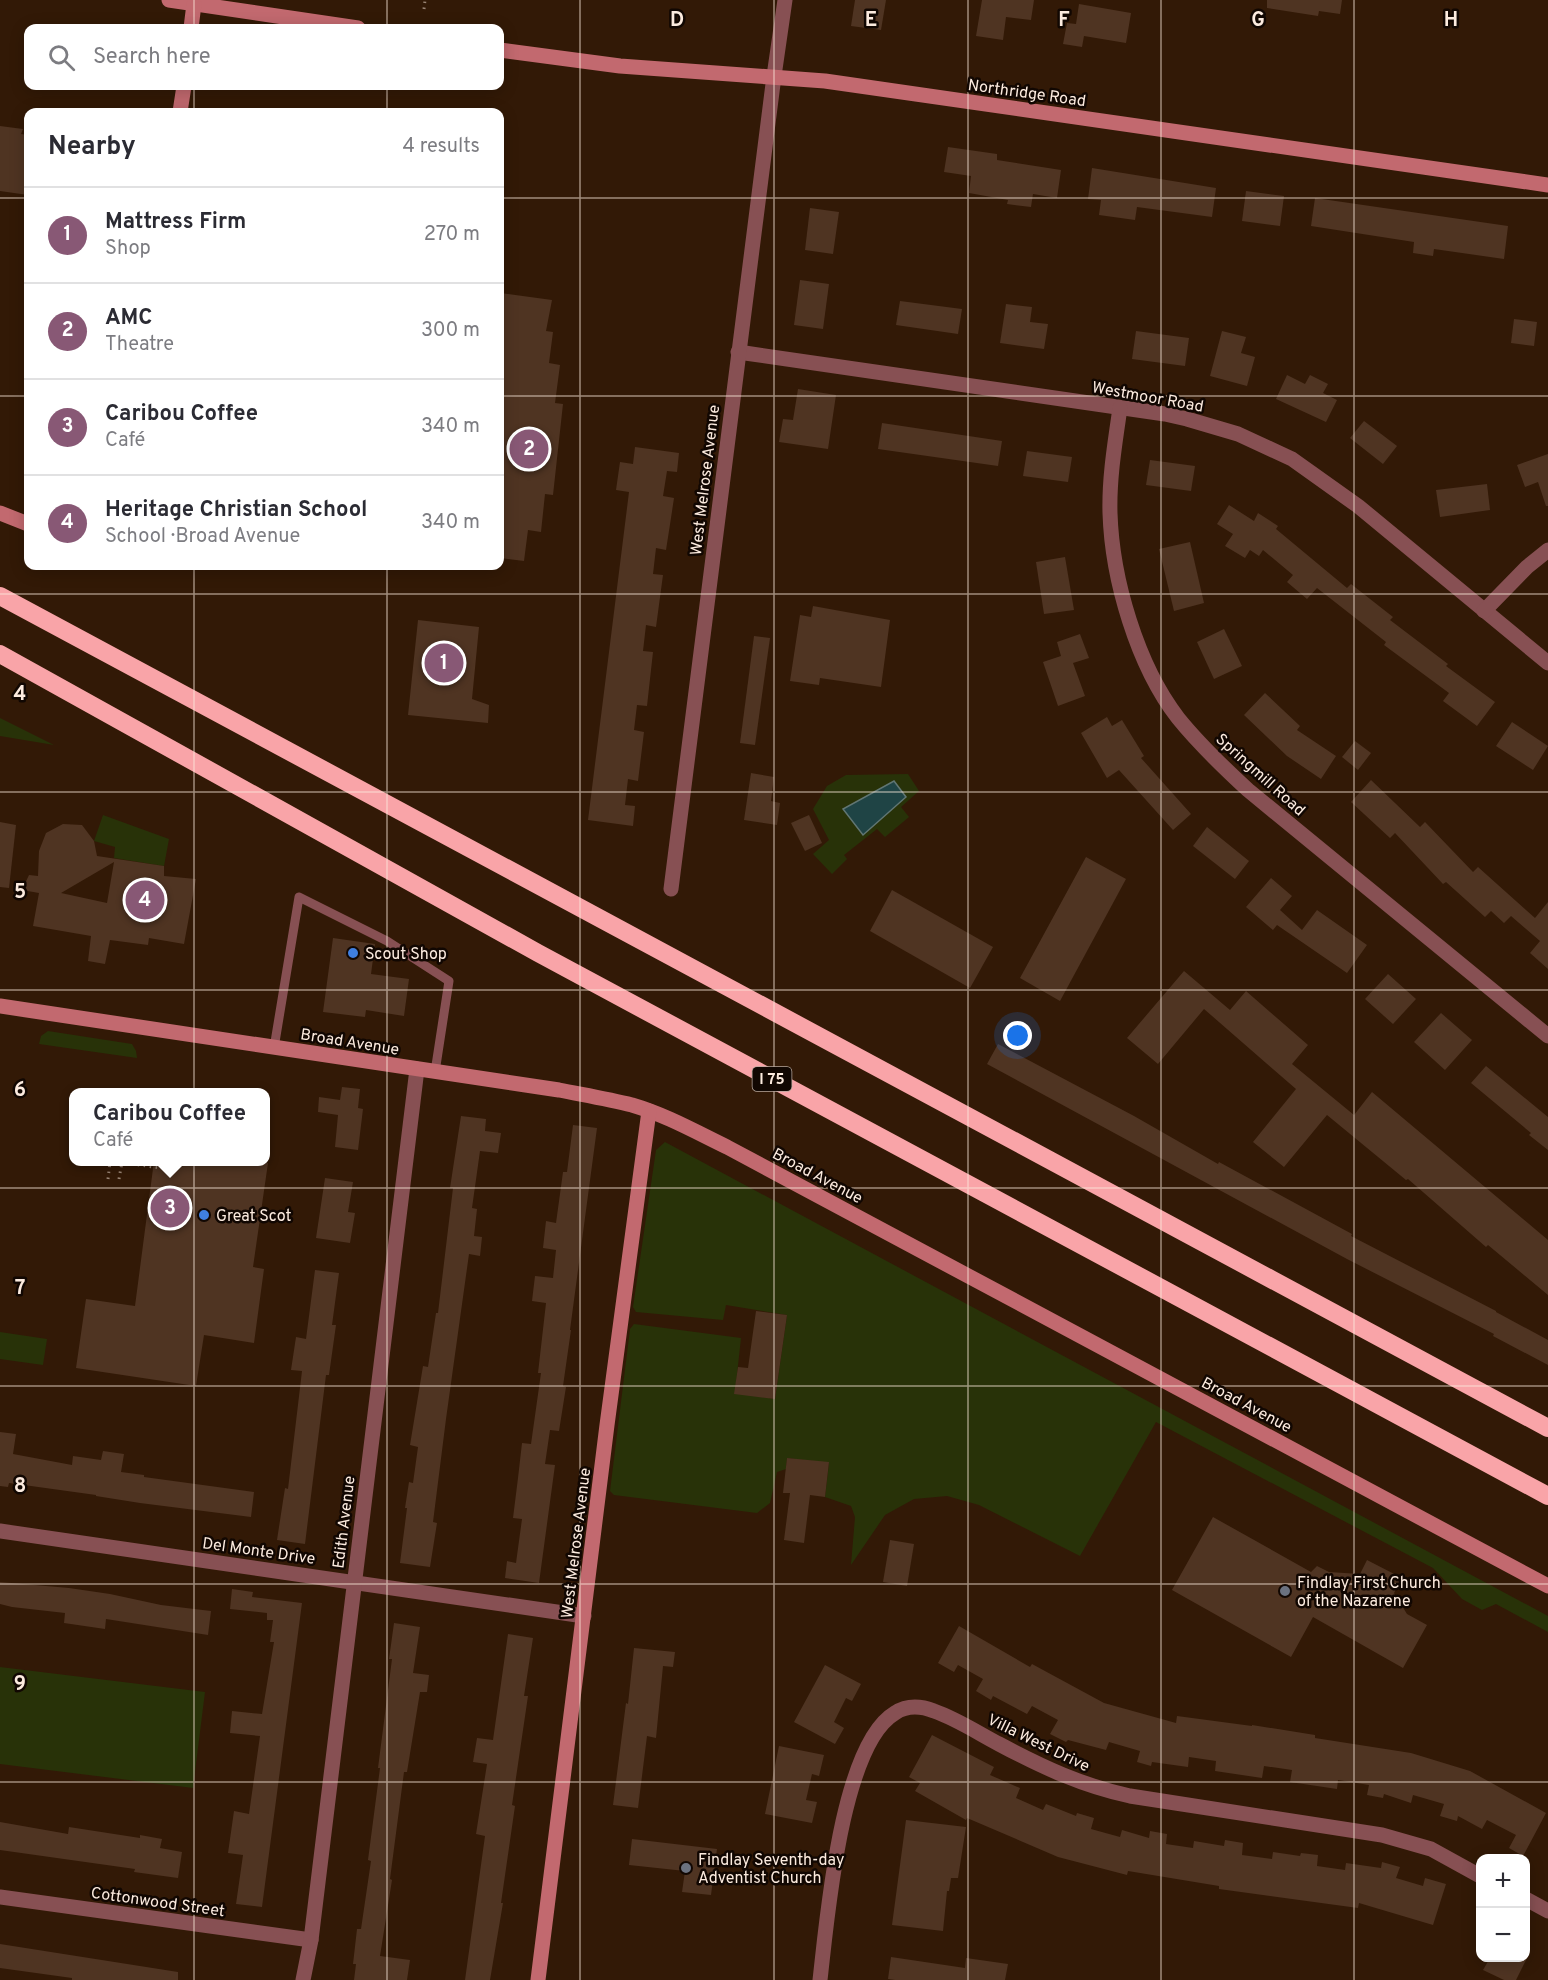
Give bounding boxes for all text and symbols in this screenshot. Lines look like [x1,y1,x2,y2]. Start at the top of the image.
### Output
text: D [670,8,684,34]
text: E [865,8,877,34]
text: F [1058,8,1070,34]
text: G [1251,8,1265,34]
text: H [1444,8,1458,34]
search box [24,24,504,90]
icon: search [45,41,78,74]
text: Search here [93,44,211,71]
street label: Northridge Road [966,76,1087,112]
text: Nearby [48,131,136,164]
text: 4 results [403,134,480,160]
text: Mattress Firm [105,209,246,236]
text: 1 [64,222,72,248]
text: 270 m [424,222,480,248]
text: Shop [105,236,151,262]
text: AMC [105,305,152,332]
text: 2 [61,318,74,344]
text: 300 m [421,318,480,344]
text: Theatre [105,332,174,358]
street label: Westmoor Road [1090,378,1205,418]
text: Caribou Coffee [105,401,258,428]
street label: West Melrose Avenue [687,404,725,557]
text: 3 [62,414,74,440]
text: 340 m [421,414,480,440]
pin: 2 [510,426,548,472]
text: Café [105,428,145,454]
text: Heritage Christian School [105,497,368,524]
text: 4 [61,510,74,536]
text: 340 m [421,510,480,536]
text: School · Broad Avenue [105,524,300,550]
pin: 1 [424,640,464,686]
text: 4 [14,682,26,708]
street label: Springmill Road [1211,730,1309,821]
pin: 4 [126,878,164,922]
text: 5 [14,880,26,906]
place label: Scout Shop [365,945,447,965]
marker: Scout Shop [346,946,360,960]
your location [1003,1021,1032,1050]
street label: Broad Avenue [299,1025,401,1061]
road number: I 75 [752,1067,792,1091]
text: 6 [14,1078,26,1104]
popup [69,1088,270,1166]
text: Caribou Coffee [93,1101,246,1128]
text: Café [93,1128,133,1154]
street label: Broad Avenue [768,1145,866,1209]
pin: 3 [150,1186,190,1230]
place label: Great Scot [216,1207,292,1227]
marker: Great Scot [197,1208,211,1222]
text: 7 [15,1276,25,1302]
street label: Broad Avenue [1197,1374,1295,1438]
street label: West Melrose Avenue [558,1467,596,1620]
text: 8 [14,1474,26,1500]
street label: Edith Avenue [329,1475,361,1570]
street label: Del Monte Drive [201,1534,317,1570]
place label: Findlay First Church of the Nazarene [1297,1574,1441,1612]
marker: Findlay First Church of the Nazarene [1278,1584,1292,1598]
text: 9 [14,1672,26,1698]
street label: Villa West Drive [984,1710,1093,1777]
place label: Findlay Seventh-day Adventist Church [698,1851,844,1889]
map controls [1476,1854,1530,1962]
button: + [1476,1854,1530,1908]
marker: Findlay Seventh-day Adventist Church [679,1861,693,1875]
street label: Cottonwood Street [89,1884,226,1922]
button: − [1476,1908,1530,1962]

